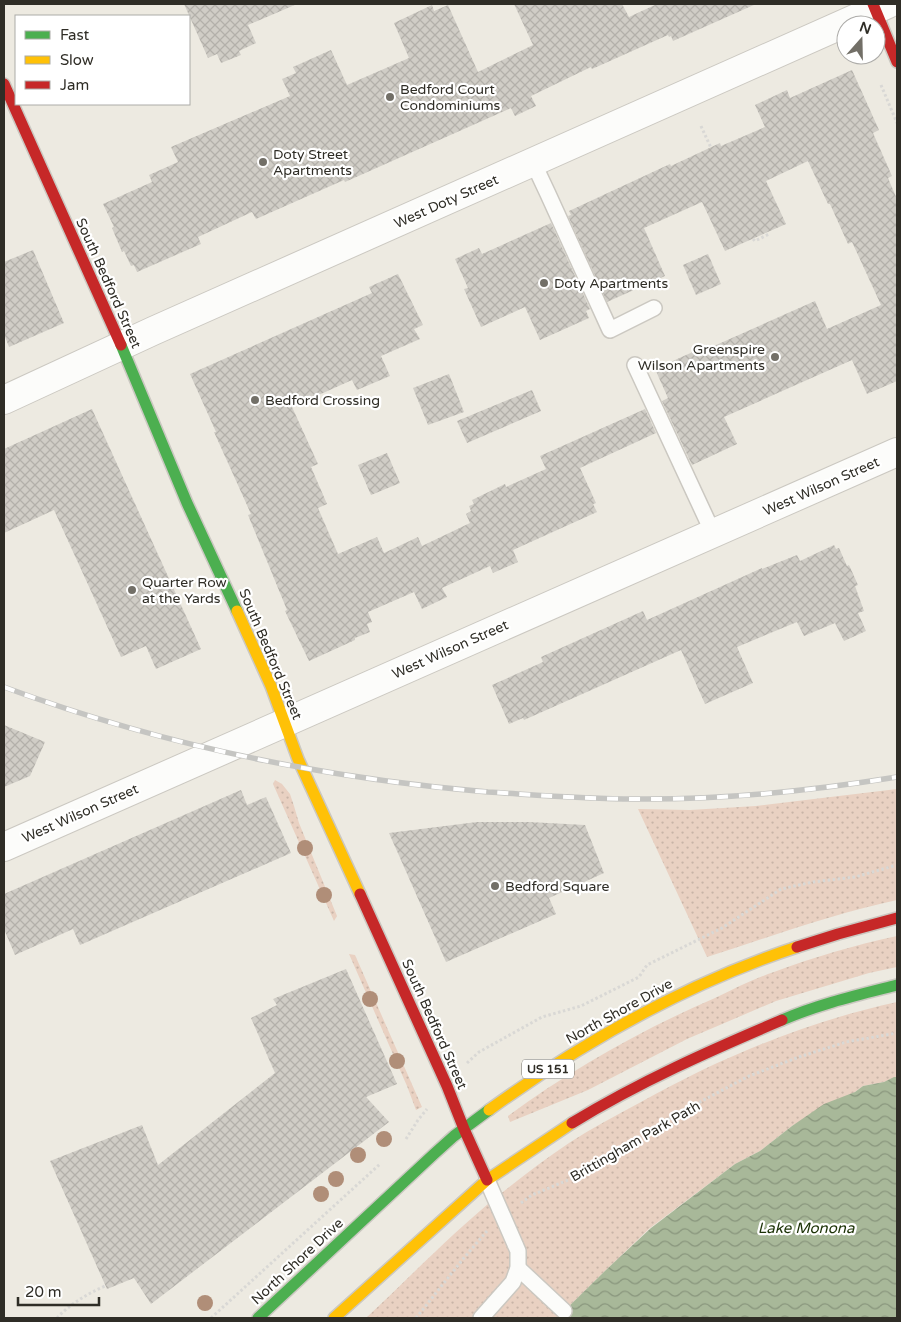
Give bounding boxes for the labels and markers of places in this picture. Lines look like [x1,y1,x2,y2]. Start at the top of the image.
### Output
place label: Bedford Court Condominiums [400,81,501,114]
marker: Bedford Court Condominiums [384,91,396,103]
place label: Doty Street Apartments [273,146,352,179]
marker: Doty Street Apartments [257,156,269,168]
place label: Doty Apartments [554,275,668,292]
marker: Doty Apartments [538,277,550,289]
place label: Greenspire Wilson Apartments [638,341,765,374]
marker: Greenspire Wilson Apartments [769,351,781,363]
place label: Bedford Crossing [265,392,380,409]
marker: Bedford Crossing [249,394,261,406]
place label: Quarter Row at the Yards [142,574,227,607]
marker: Quarter Row at the Yards [126,584,138,596]
place label: Bedford Square [505,878,609,895]
marker: Bedford Square [489,880,501,892]

